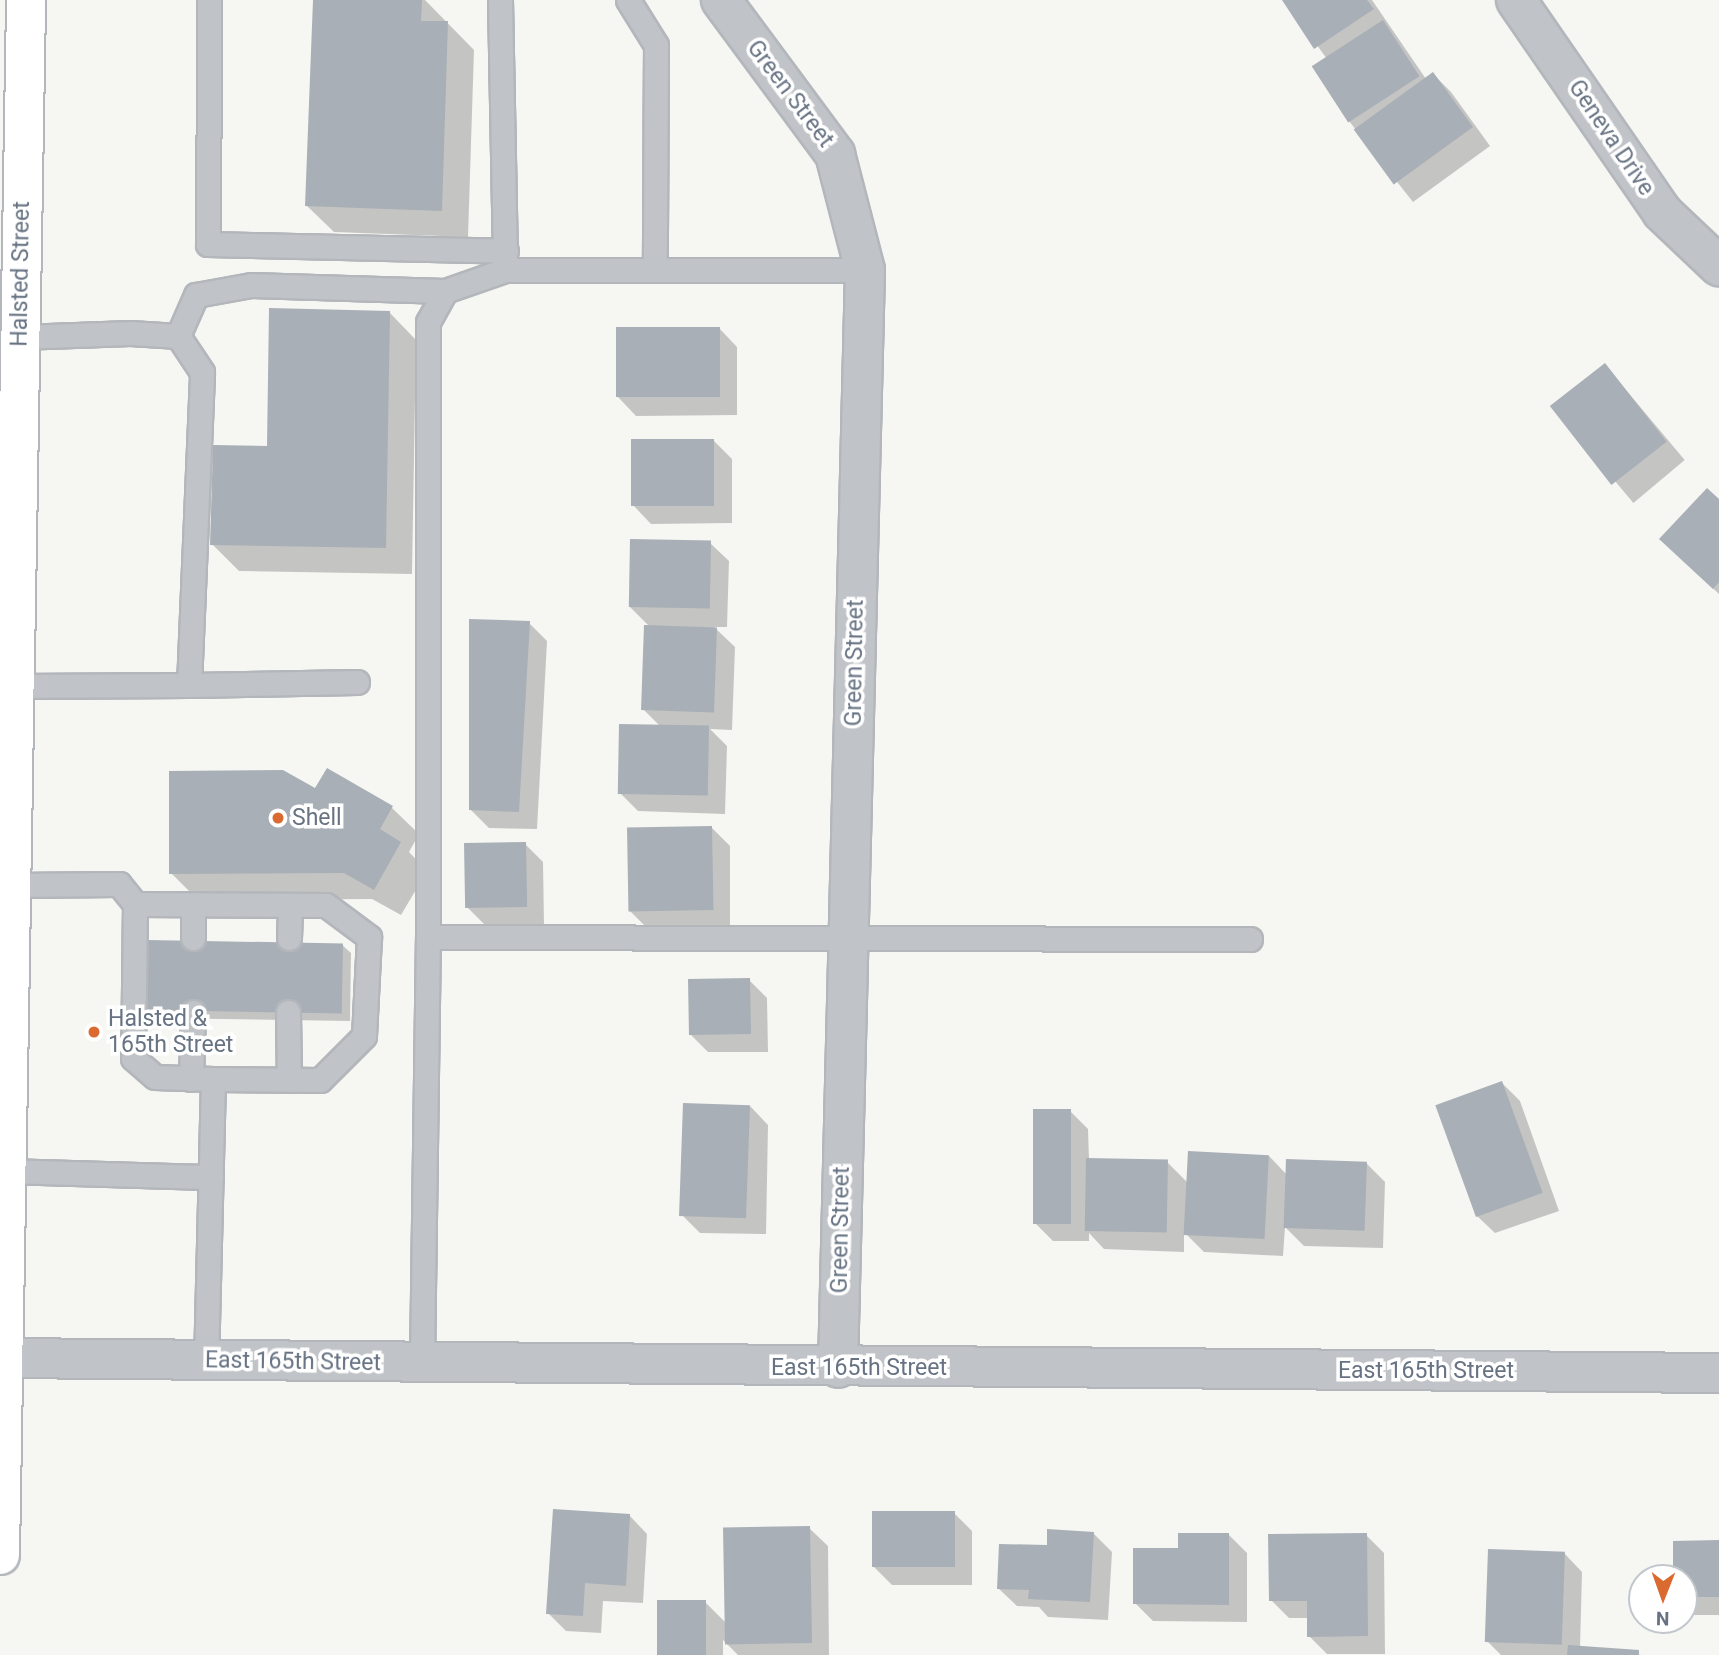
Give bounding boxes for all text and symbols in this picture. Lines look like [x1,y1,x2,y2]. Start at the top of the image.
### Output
street label: Green Street [741,35,839,153]
street label: Geneva Drive [1562,75,1660,201]
street label: Halsted Street [6,201,36,347]
street label: Green Street [840,599,870,727]
place label: Shell [292,804,342,832]
marker: Shell [270,810,286,826]
place label: Halsted & 165th Street [108,1005,233,1059]
marker: Halsted & 165th Street [86,1024,102,1040]
street label: Green Street [826,1166,856,1294]
street label: East 165th Street [205,1347,381,1377]
street label: East 165th Street [771,1354,947,1382]
street label: East 165th Street [1338,1357,1514,1385]
north arrow [1628,1564,1698,1634]
text: N [1656,1607,1670,1630]

